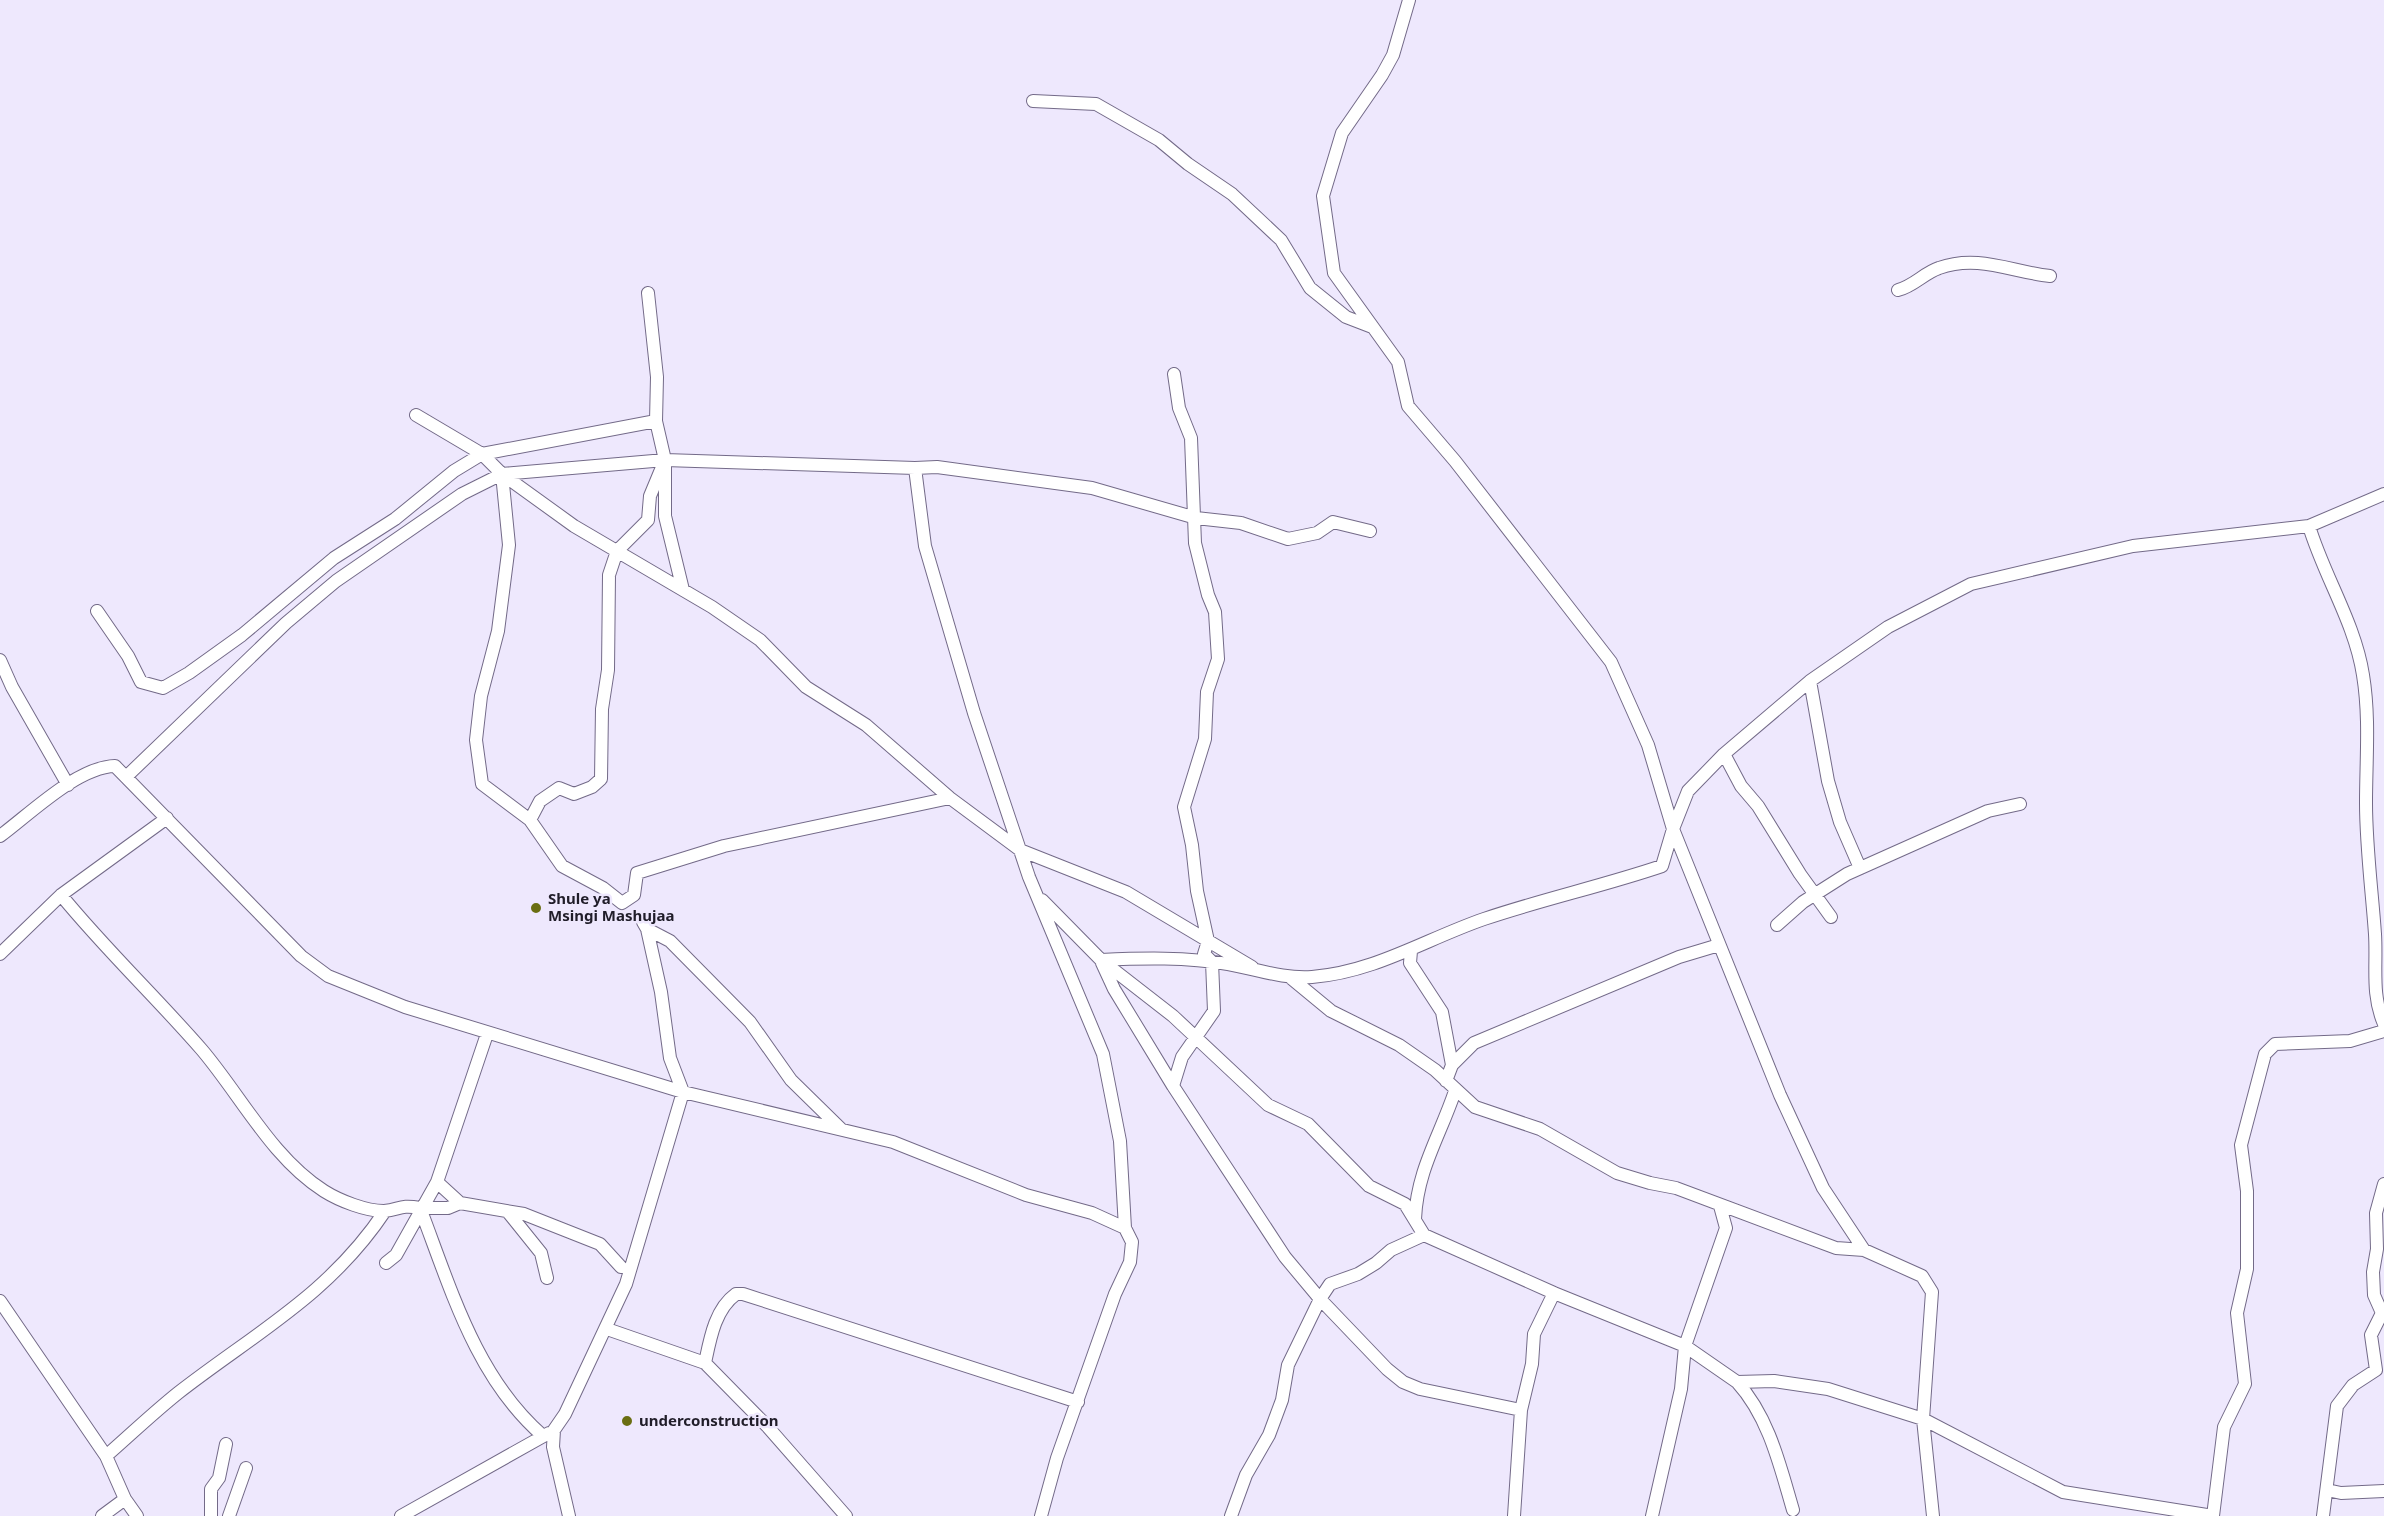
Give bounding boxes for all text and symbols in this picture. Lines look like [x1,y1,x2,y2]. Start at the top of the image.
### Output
place label: Shule ya Msingi Mashujaa [548,888,674,925]
marker: Shule ya Msingi Mashujaa [529,901,543,915]
place label: underconstruction [639,1410,779,1430]
marker: underconstruction [620,1414,634,1428]

